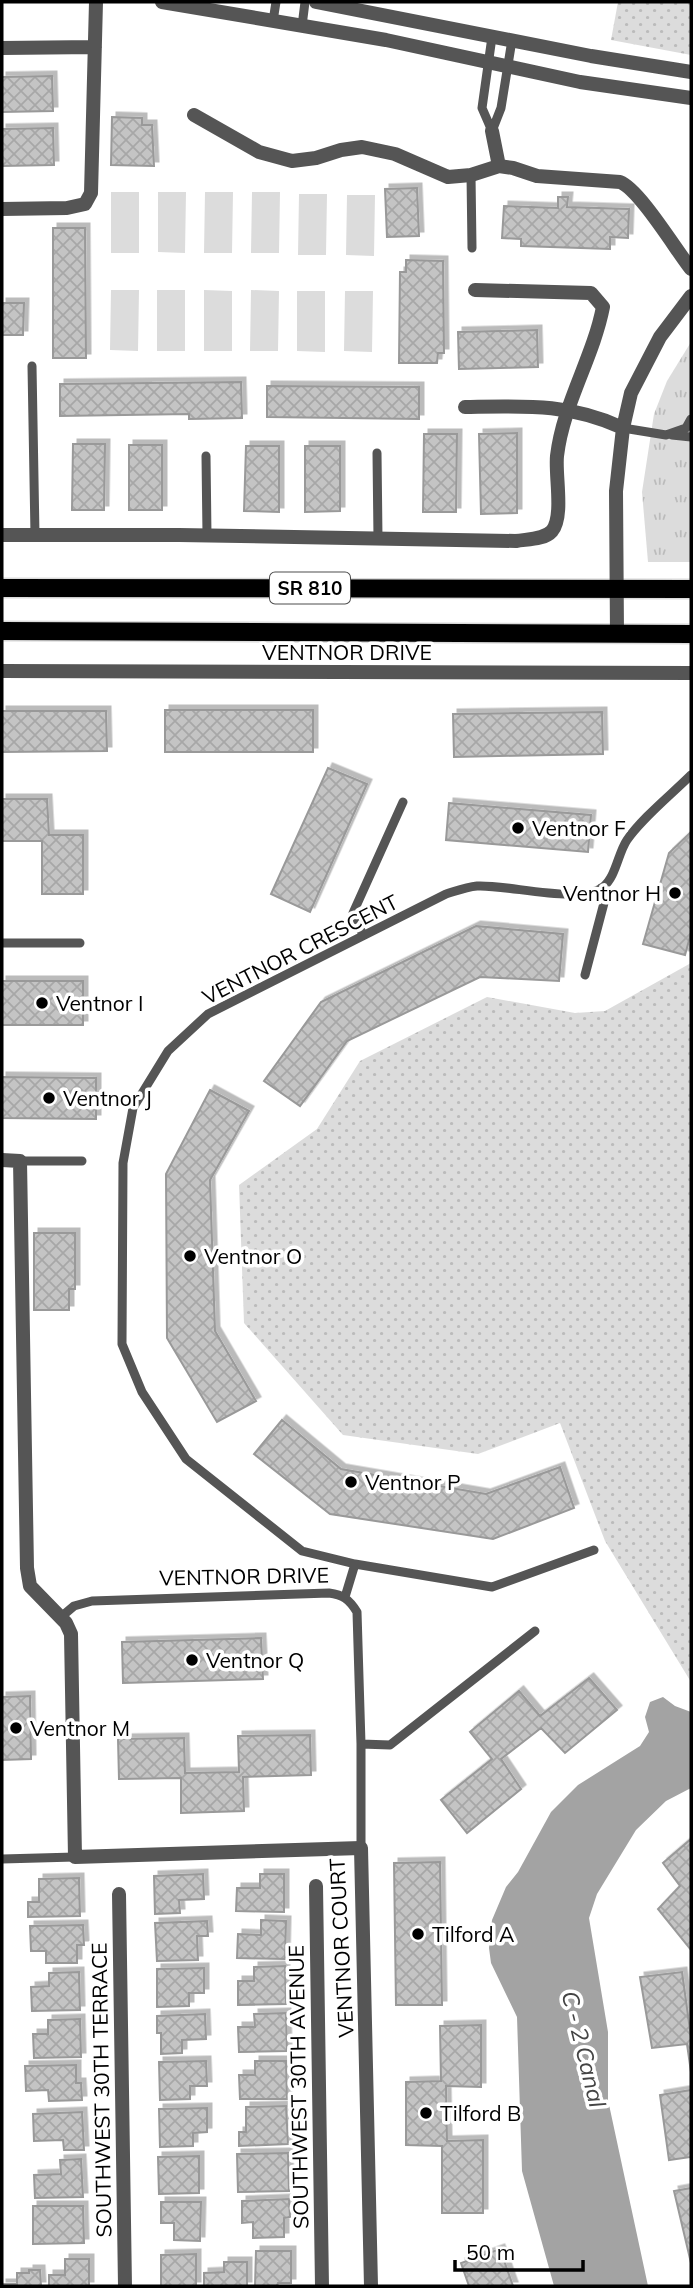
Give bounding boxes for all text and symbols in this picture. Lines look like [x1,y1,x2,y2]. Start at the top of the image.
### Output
road number: SR 810 [270,572,350,604]
street label: VENTNOR DRIVE [262,639,432,665]
place label: Ventnor F [532,815,626,841]
marker: Ventnor F [510,820,526,836]
place label: Ventnor H [563,880,661,906]
marker: Ventnor H [667,885,683,901]
street label: VENTNOR CRESCENT [198,888,403,1010]
place label: Ventnor I [56,990,143,1016]
marker: Ventnor I [34,995,50,1011]
place label: Ventnor J [63,1085,152,1111]
marker: Ventnor J [41,1090,57,1106]
place label: Ventnor O [204,1243,302,1269]
marker: Ventnor O [182,1248,198,1264]
place label: Ventnor P [365,1469,461,1495]
marker: Ventnor P [343,1474,359,1490]
street label: VENTNOR DRIVE [159,1562,329,1590]
place label: Ventnor Q [206,1647,304,1673]
marker: Ventnor Q [184,1652,200,1668]
place label: Ventnor M [30,1715,130,1741]
marker: Ventnor M [8,1720,24,1736]
street label: VENTNOR COURT [323,1857,359,2038]
place label: Tilford A [432,1921,515,1947]
marker: Tilford A [410,1926,426,1942]
street label: SOUTHWEST 30TH TERRACE [85,1942,117,2238]
street label: SOUTHWEST 30TH AVENUE [283,1945,313,2229]
water label: C - 2 Canal [556,1988,613,2111]
place label: Tilford B [440,2100,521,2126]
marker: Tilford B [418,2105,434,2121]
scale bar [455,2228,583,2272]
text: 50 m [466,2239,515,2265]

